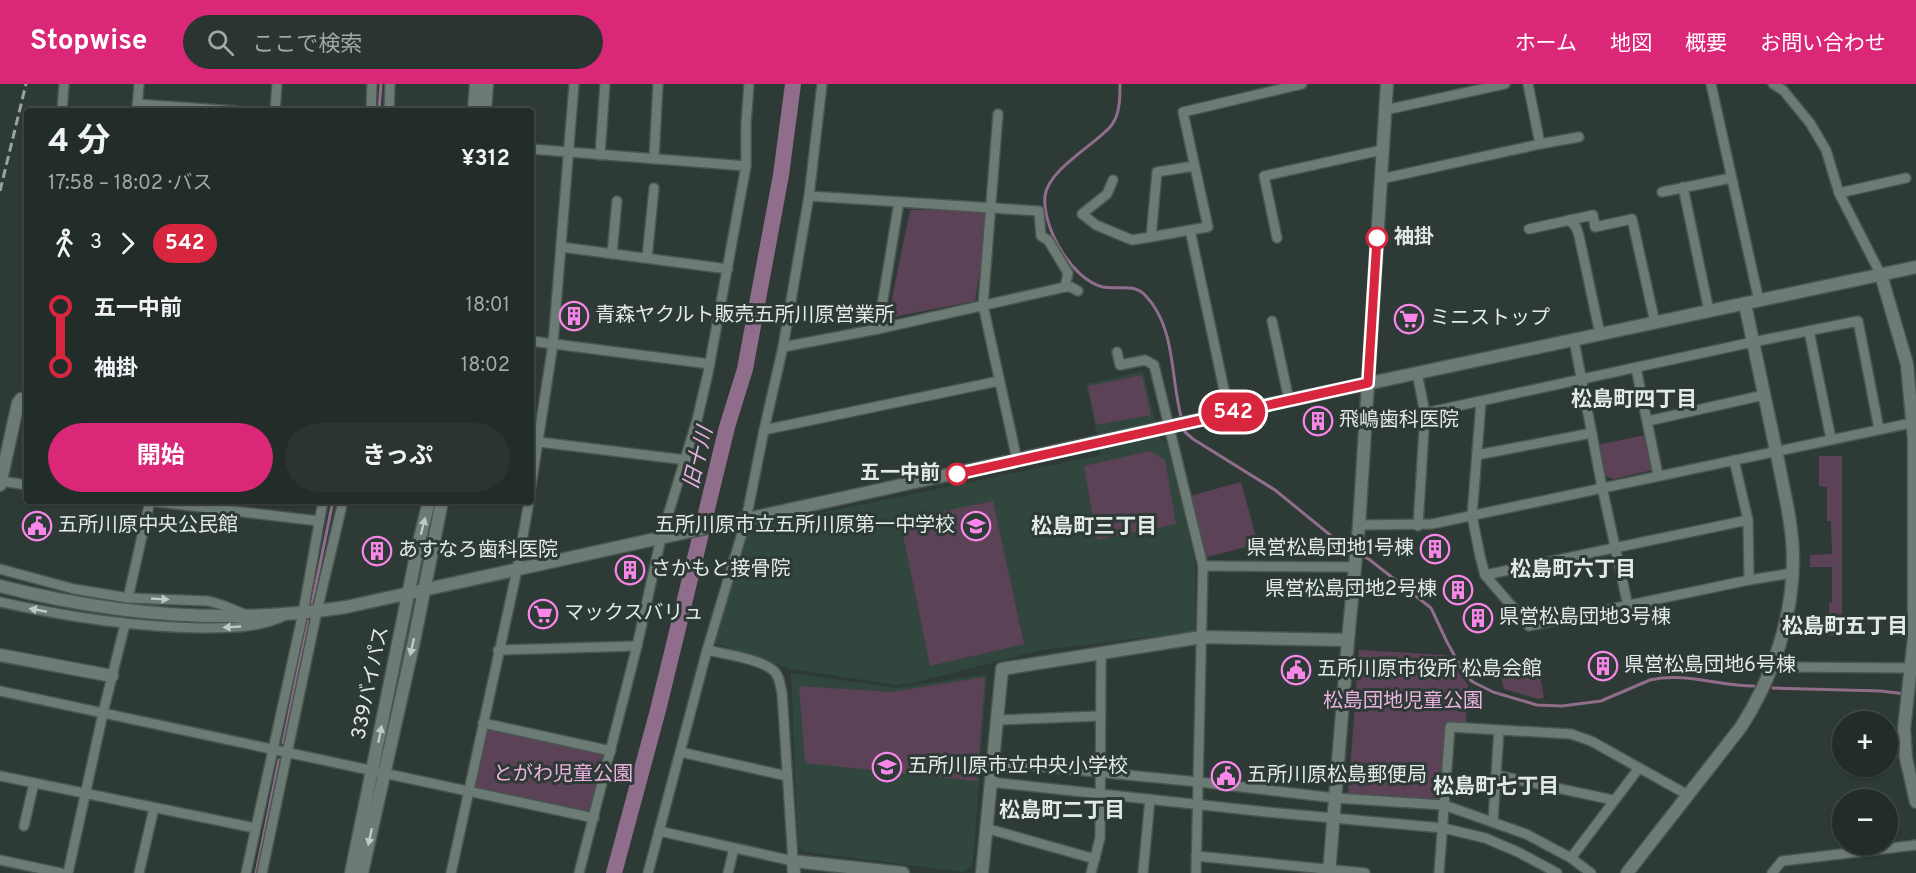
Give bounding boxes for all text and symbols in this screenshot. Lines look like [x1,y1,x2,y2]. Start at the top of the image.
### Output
search box [183,15,603,69]
text: Stopwise [30,24,147,60]
icon: search [204,26,237,59]
text: ホーム [1515,31,1577,58]
text: 地図 [1610,31,1652,58]
text: 概要 [1685,31,1727,58]
text: お問い合わせ [1760,31,1886,58]
text: ここで検索 [252,32,362,59]
text: 4 分 [48,122,110,164]
text: ¥312 [461,146,510,173]
text: 17:58 – 18:02 · バス [48,171,212,197]
place label: 袖掛 [1394,225,1434,251]
icon: walk [48,227,81,260]
icon: forward [111,227,144,260]
marker: 袖掛 [1366,227,1388,249]
text: 3 [90,230,102,256]
text: 542 [165,230,205,257]
text: 18:01 [466,293,510,319]
text: 五一中前 [94,296,182,323]
building icon: 青森ヤクルト販売五所川原営業所 [558,300,590,332]
place label: 青森ヤクルト販売五所川原営業所 [595,303,894,329]
supermarket icon: ミニストップ [1393,303,1425,335]
place label: ミニストップ [1430,306,1550,332]
text: 18:02 [461,353,510,379]
text: 袖掛 [94,356,138,383]
district label: 松島町四丁目 [1571,387,1697,414]
line badge: 542 [1198,392,1268,432]
text: 542 [1213,399,1253,426]
building icon: 飛嶋歯科医院 [1302,405,1334,437]
place label: 飛嶋歯科医院 [1339,408,1459,434]
water label: 旧十川 [678,422,720,492]
button: 開始 [48,423,273,492]
button: きっぷ [285,423,510,492]
place label: 五一中前 [860,461,940,487]
marker: 五一中前 [946,463,968,485]
public building icon: 五所川原中央公民館 [21,510,53,542]
school or university icon: 五所川原市立五所川原第一中学校 [960,510,992,542]
place label: 五所川原中央公民館 [58,513,238,539]
place label: 五所川原市立五所川原第一中学校 [655,513,955,539]
district label: 松島町三丁目 [1031,514,1157,541]
one-way arrow [419,517,429,536]
building icon: 県営松島団地1号棟 [1419,533,1451,565]
building icon: あすなろ歯科医院 [361,535,393,567]
place label: 県営松島団地1号棟 [1247,536,1414,562]
place label: あすなろ歯科医院 [398,538,558,564]
building icon: さかもと接骨院 [614,554,646,586]
place label: さかもと接骨院 [651,557,791,583]
district label: 松島町六丁目 [1510,557,1636,584]
building icon: 県営松島団地2号棟 [1442,574,1474,606]
place label: 県営松島団地2号棟 [1265,577,1437,603]
one-way arrow [151,595,170,604]
supermarket icon: マックスバリュ [527,598,559,630]
place label: マックスバリュ [564,601,703,627]
building icon: 県営松島団地3号棟 [1462,602,1494,634]
one-way arrow [29,605,48,614]
place label: 県営松島団地3号棟 [1499,605,1671,631]
district label: 松島町五丁目 [1782,614,1908,641]
one-way arrow [223,622,242,631]
street label: 339バイパス [346,624,396,742]
one-way arrow [407,638,417,656]
building icon: 県営松島団地6号棟 [1587,650,1619,682]
place label: 県営松島団地6号棟 [1624,653,1796,679]
public building icon: 五所川原市役所 松島会館 [1280,654,1312,686]
place label: 五所川原市役所 松島会館 [1317,657,1542,683]
park label: 松島団地児童公園 [1323,689,1483,715]
map controls [1832,711,1898,855]
button: + [1832,711,1898,777]
one-way arrow [376,724,385,743]
school or university icon: 五所川原市立中央小学校 [871,751,903,783]
place label: 五所川原市立中央小学校 [908,754,1128,780]
public building icon: 五所川原松島郵便局 [1210,760,1242,792]
park label: とがわ児童公園 [493,762,633,788]
place label: 五所川原松島郵便局 [1247,763,1427,789]
district label: 松島町七丁目 [1433,774,1559,801]
button: − [1832,789,1898,855]
district label: 松島町二丁目 [999,798,1125,825]
one-way arrow [364,828,374,847]

